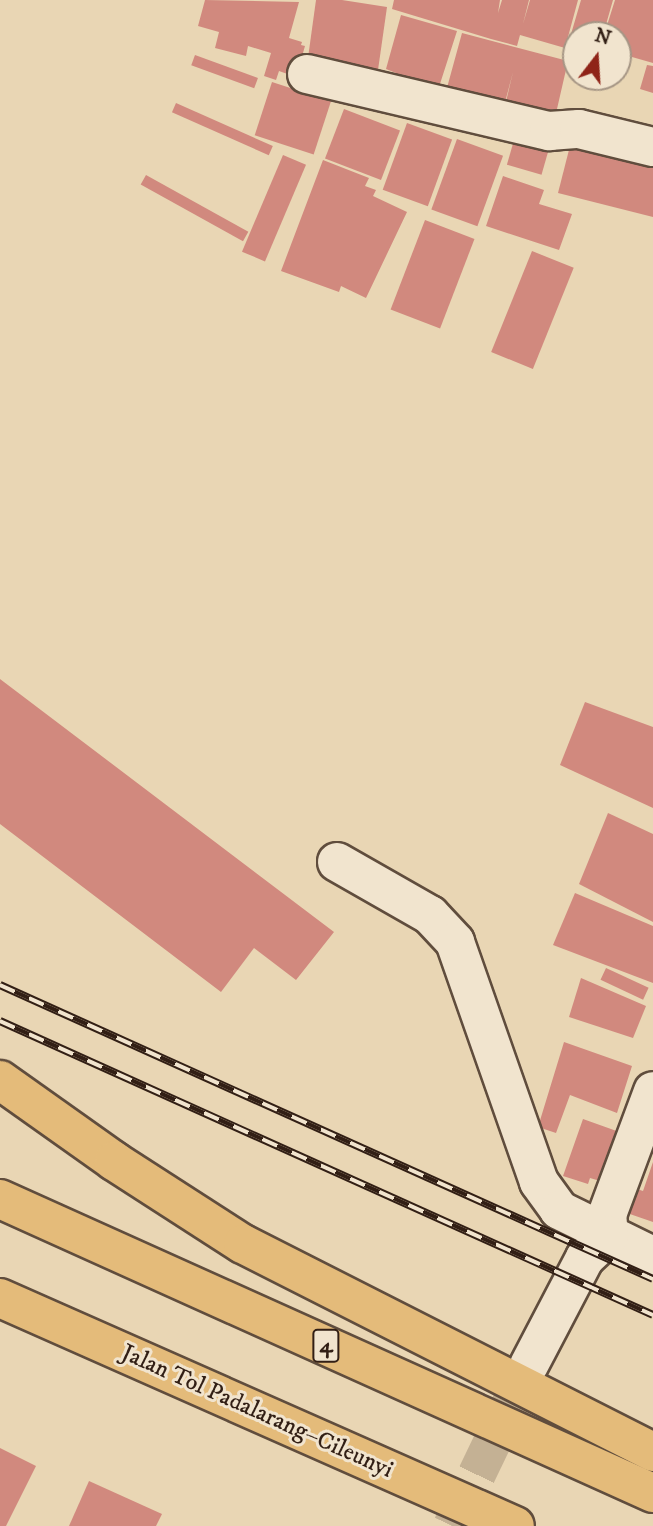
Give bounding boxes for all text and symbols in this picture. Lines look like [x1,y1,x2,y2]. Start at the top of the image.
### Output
north arrow [562,21,632,91]
text: N [592,24,614,51]
road number: 4 [312,1326,340,1366]
street label: Jalan Tol Padalarang–Cileunyi [117,1339,397,1485]

